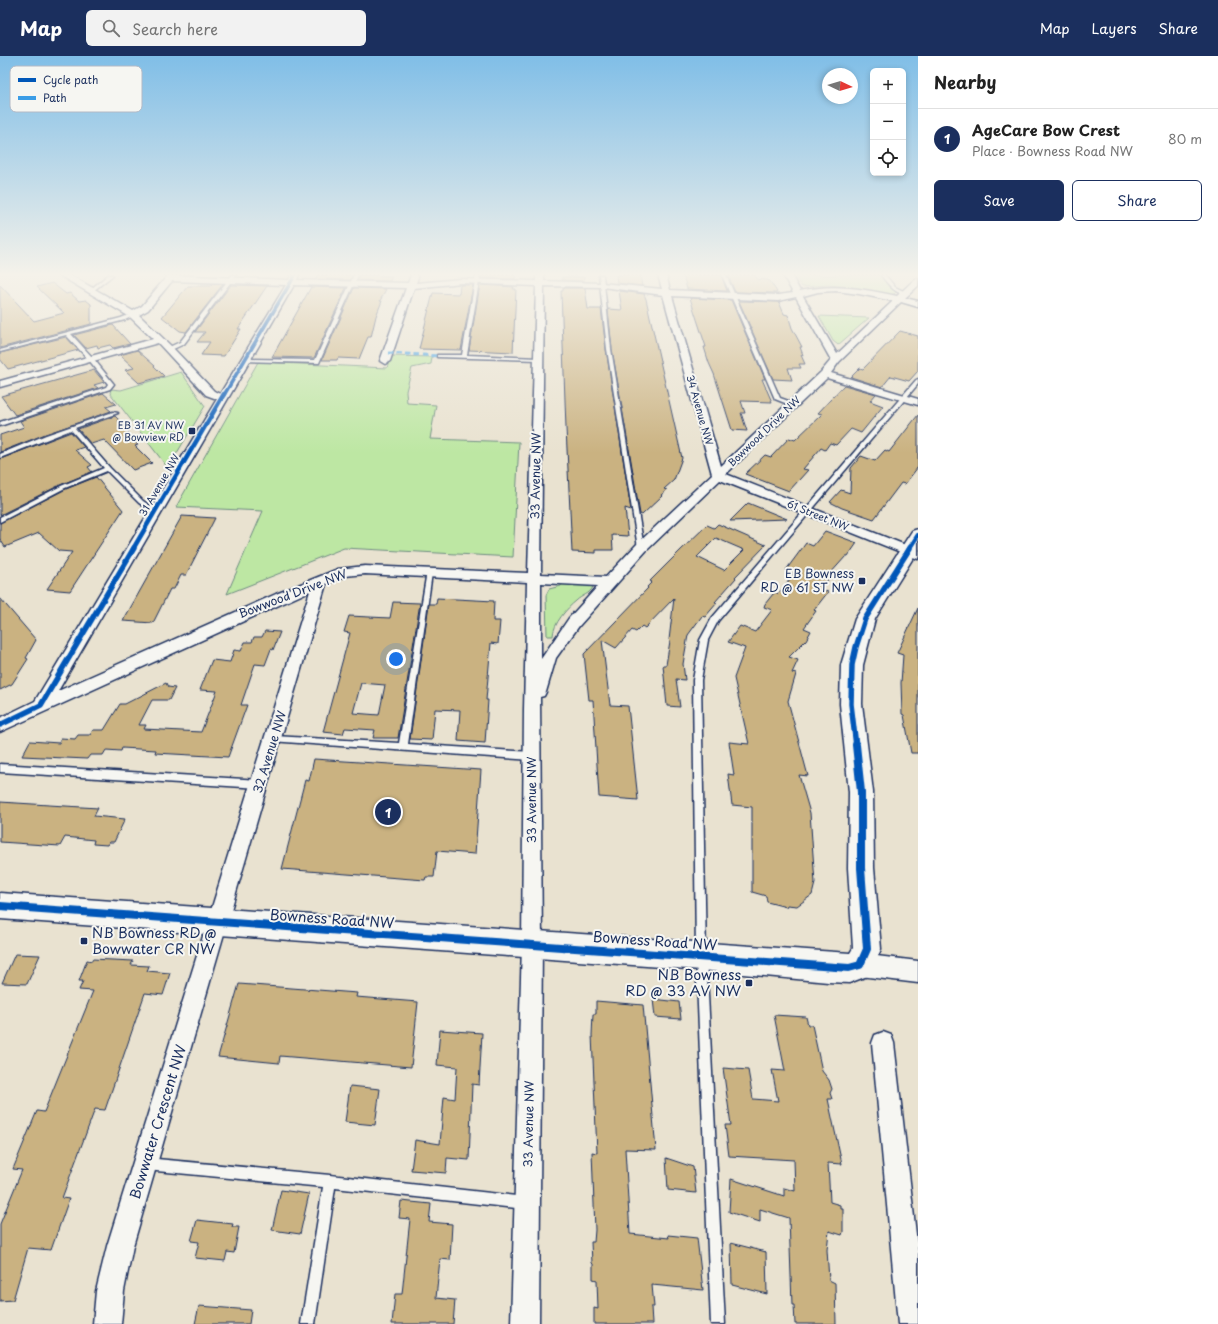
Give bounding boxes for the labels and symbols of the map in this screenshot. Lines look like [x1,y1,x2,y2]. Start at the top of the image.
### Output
legend [10,66,142,112]
north arrow [822,68,858,104]
text: Cycle path [43,71,98,88]
text: Path [43,89,67,106]
street label: 34 Avenue NW [683,373,718,447]
street label: Bowwood Drive NW [724,392,804,469]
place label: EB 31 AV NW @ Bowview RD [112,417,184,444]
marker: EB 31 AV NW @ Bowview RD [187,426,197,436]
street label: 33 Avenue NW [525,432,545,520]
street label: 31 Avenue NW [135,450,183,519]
street label: 61 Street NW [785,495,852,534]
street label: Bowwood Drive NW [236,564,350,622]
place label: EB Bowness RD @ 61 ST NW [760,564,854,596]
marker: EB Bowness RD @ 61 ST NW [857,576,867,586]
your location [386,649,406,669]
street label: 32 Avenue NW [248,708,290,795]
street label: 33 Avenue NW [522,756,540,843]
pin: 1 [375,797,401,827]
street label: Bowness Road NW [269,904,396,933]
place label: NB Bowness RD @ Bowwater CR NW [92,922,217,959]
street label: Bowness Road NW [592,926,719,955]
marker: NB Bowness RD @ Bowwater CR NW [79,936,89,946]
place label: NB Bowness RD @ 33 AV NW [625,964,741,1001]
marker: NB Bowness RD @ 33 AV NW [744,978,754,988]
street label: Bowwater Crescent NW [124,1042,191,1202]
street label: 33 Avenue NW [518,1080,538,1168]

